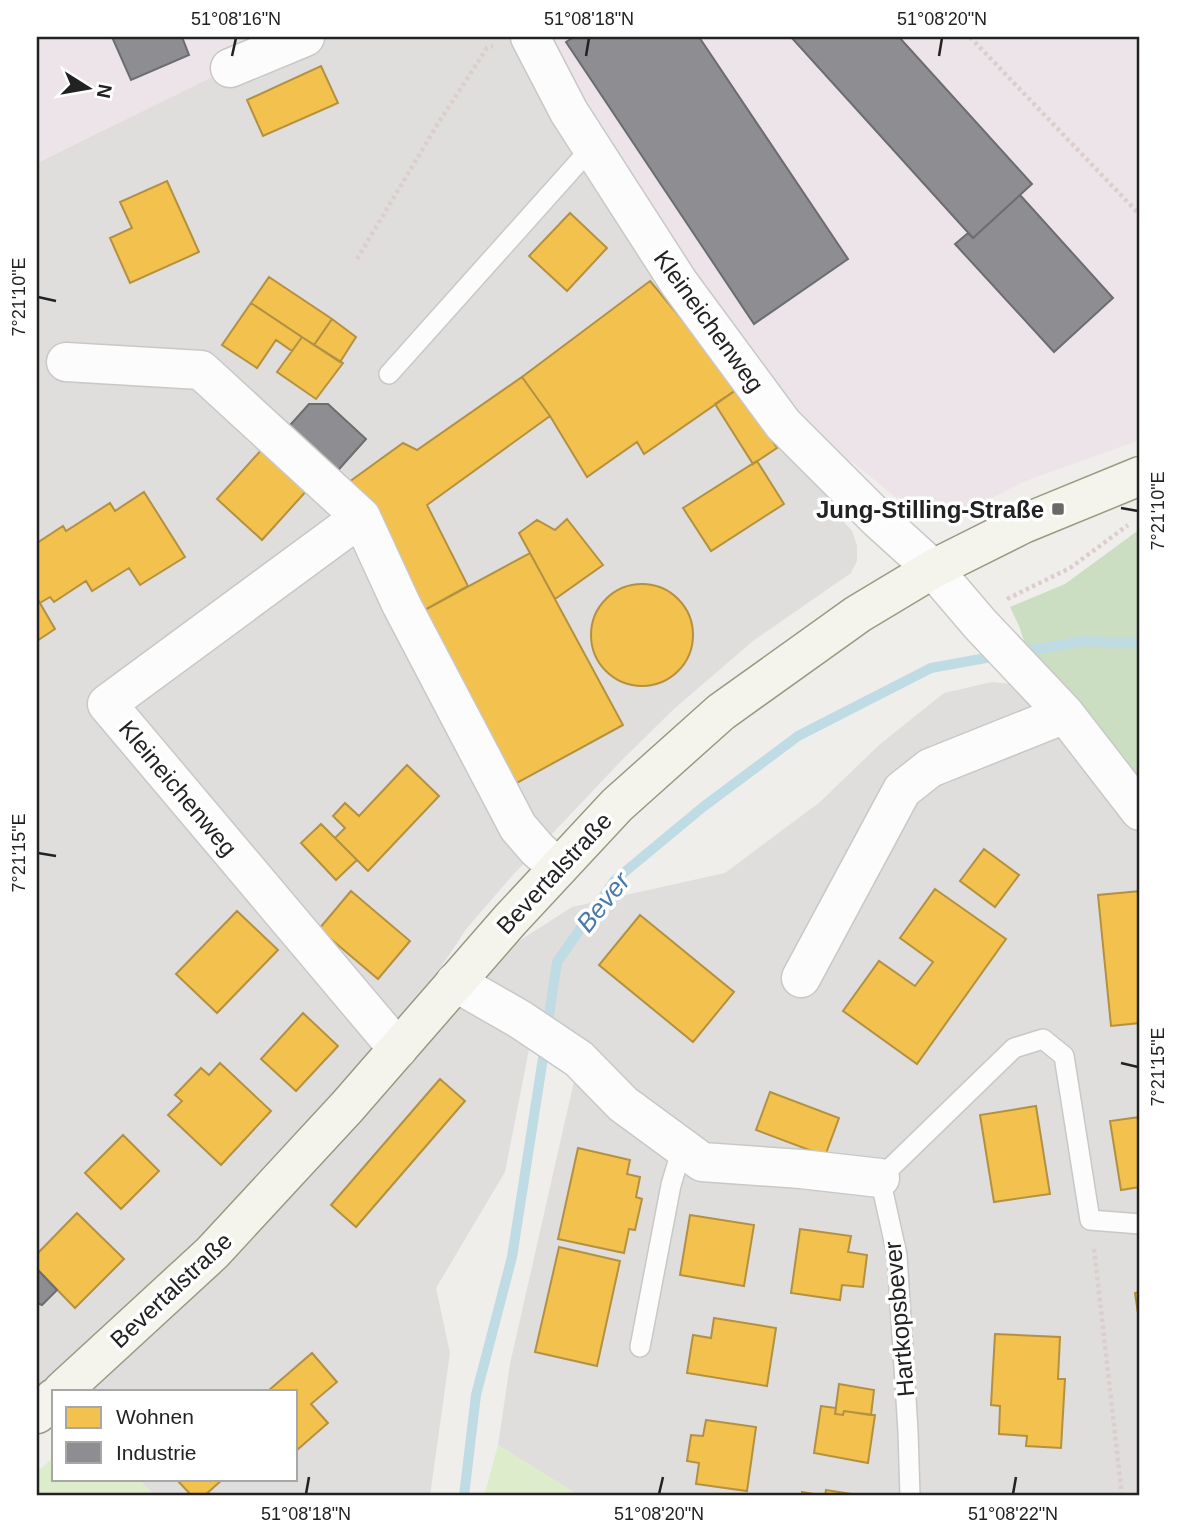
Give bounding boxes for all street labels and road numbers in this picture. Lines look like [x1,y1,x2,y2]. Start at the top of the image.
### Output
street label: Kleineichenweg [649,245,769,397]
street label: Kleineichenweg [114,715,242,861]
street label: Bevertalstraße [490,806,618,940]
street label: Bevertalstraße [105,1227,237,1353]
street label: Hartkopsbever [879,1240,919,1398]

